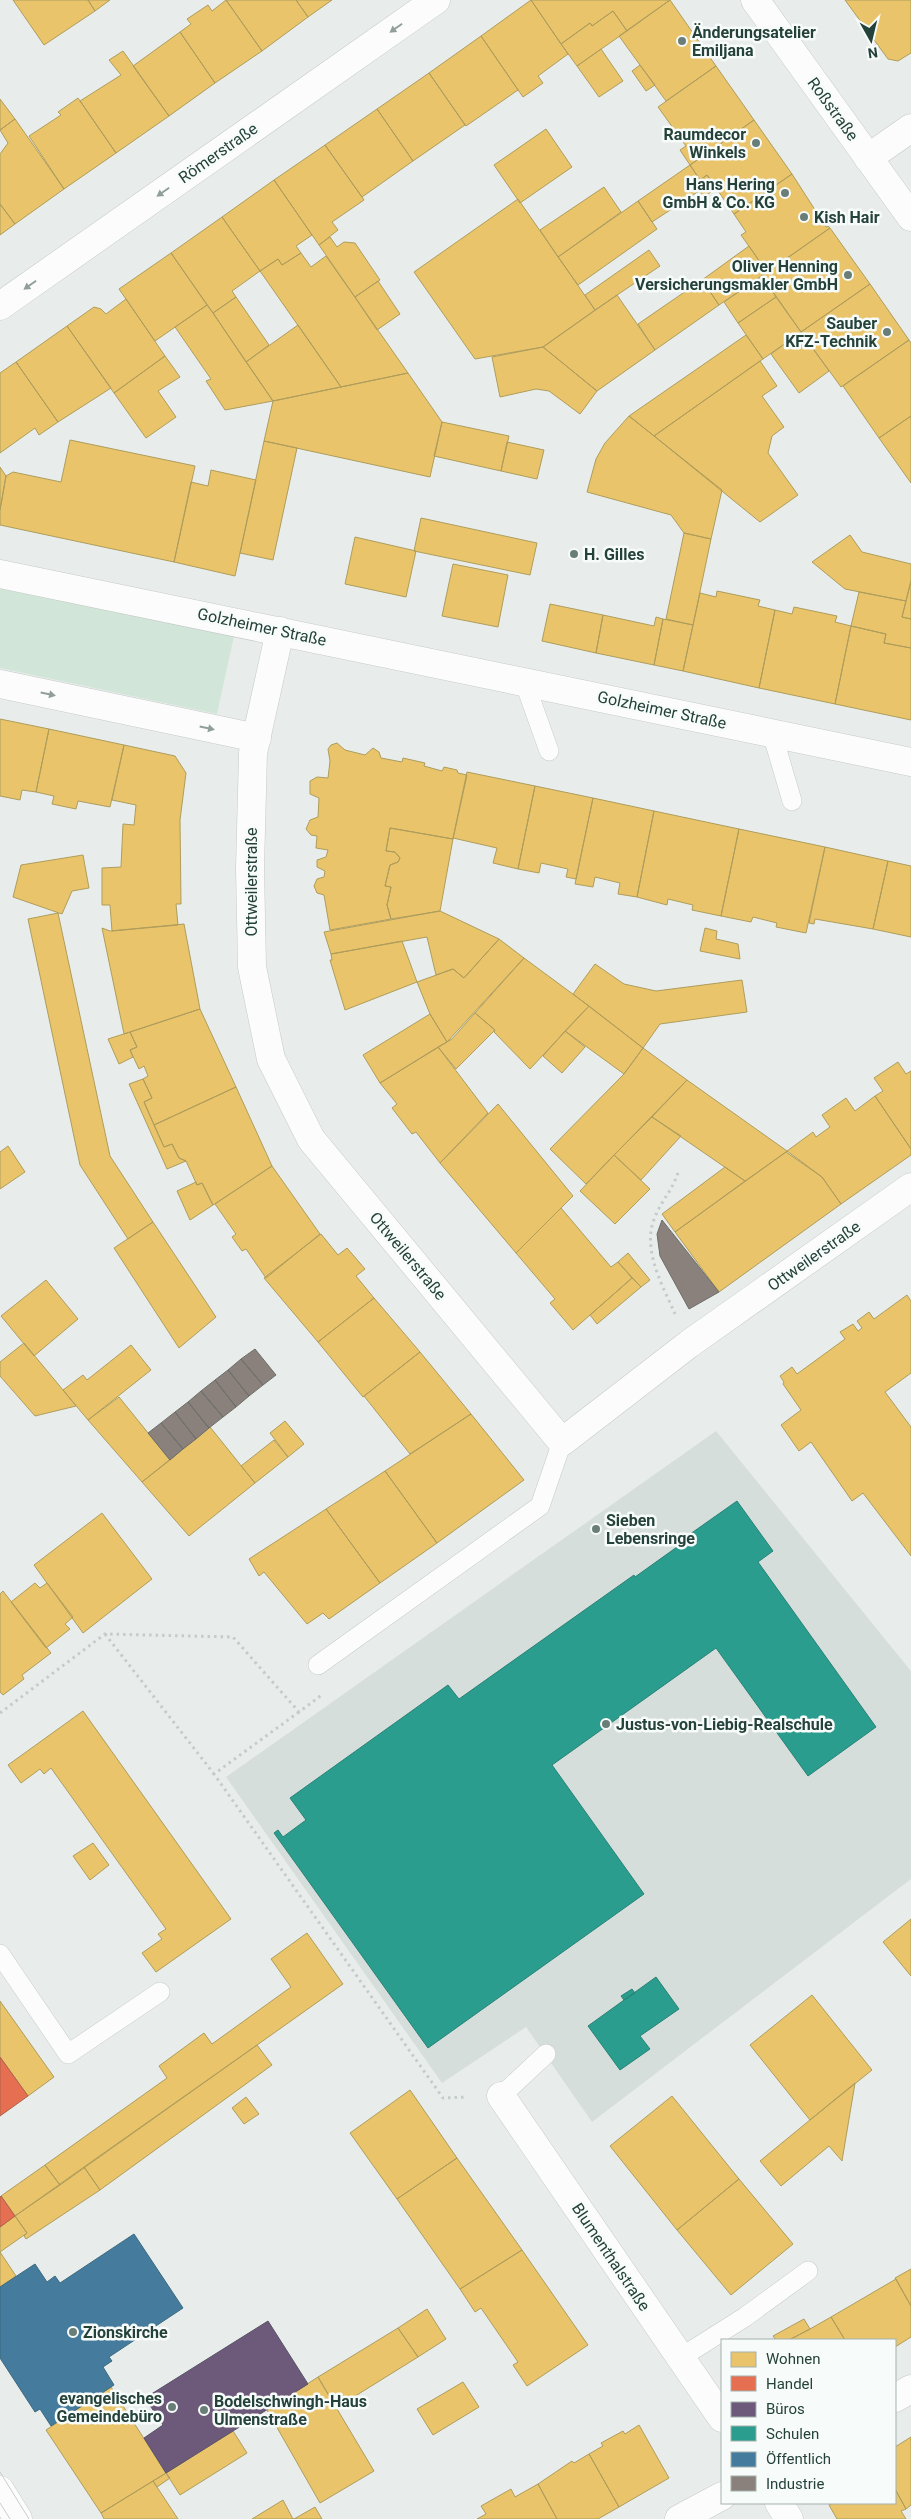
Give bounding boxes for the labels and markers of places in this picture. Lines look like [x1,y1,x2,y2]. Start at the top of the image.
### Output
place label: Änderungsatelier Emiljana [692,23,816,60]
marker: Änderungsatelier Emiljana [676,35,688,47]
place label: Raumdecor Winkels [663,125,746,162]
marker: Raumdecor Winkels [750,137,762,149]
place label: Hans Hering GmbH & Co. KG [663,175,775,212]
marker: Hans Hering GmbH & Co. KG [779,187,791,199]
place label: Kish Hair [814,208,880,227]
marker: Kish Hair [798,211,810,223]
place label: Oliver Henning Versicherungsmakler GmbH [635,257,838,294]
marker: Oliver Henning Versicherungsmakler GmbH [842,269,854,281]
place label: Sauber KFZ-Technik [785,314,877,351]
marker: Sauber KFZ-Technik [881,326,893,338]
place label: H. Gilles [584,545,644,564]
marker: H. Gilles [568,548,580,560]
place label: Sieben Lebensringe [606,1511,695,1548]
marker: Sieben Lebensringe [590,1523,602,1535]
place label: Justus-von-Liebig-Realschule [616,1715,833,1734]
marker: Justus-von-Liebig-Realschule [600,1718,612,1730]
place label: Zionskirche [83,2323,168,2342]
marker: Zionskirche [67,2326,79,2338]
place label: evangelisches Gemeindebüro [56,2389,162,2426]
place label: Bodelschwingh-Haus Ulmenstraße [214,2392,367,2429]
marker: evangelisches Gemeindebüro [166,2401,178,2413]
marker: Bodelschwingh-Haus Ulmenstraße [198,2404,210,2416]

